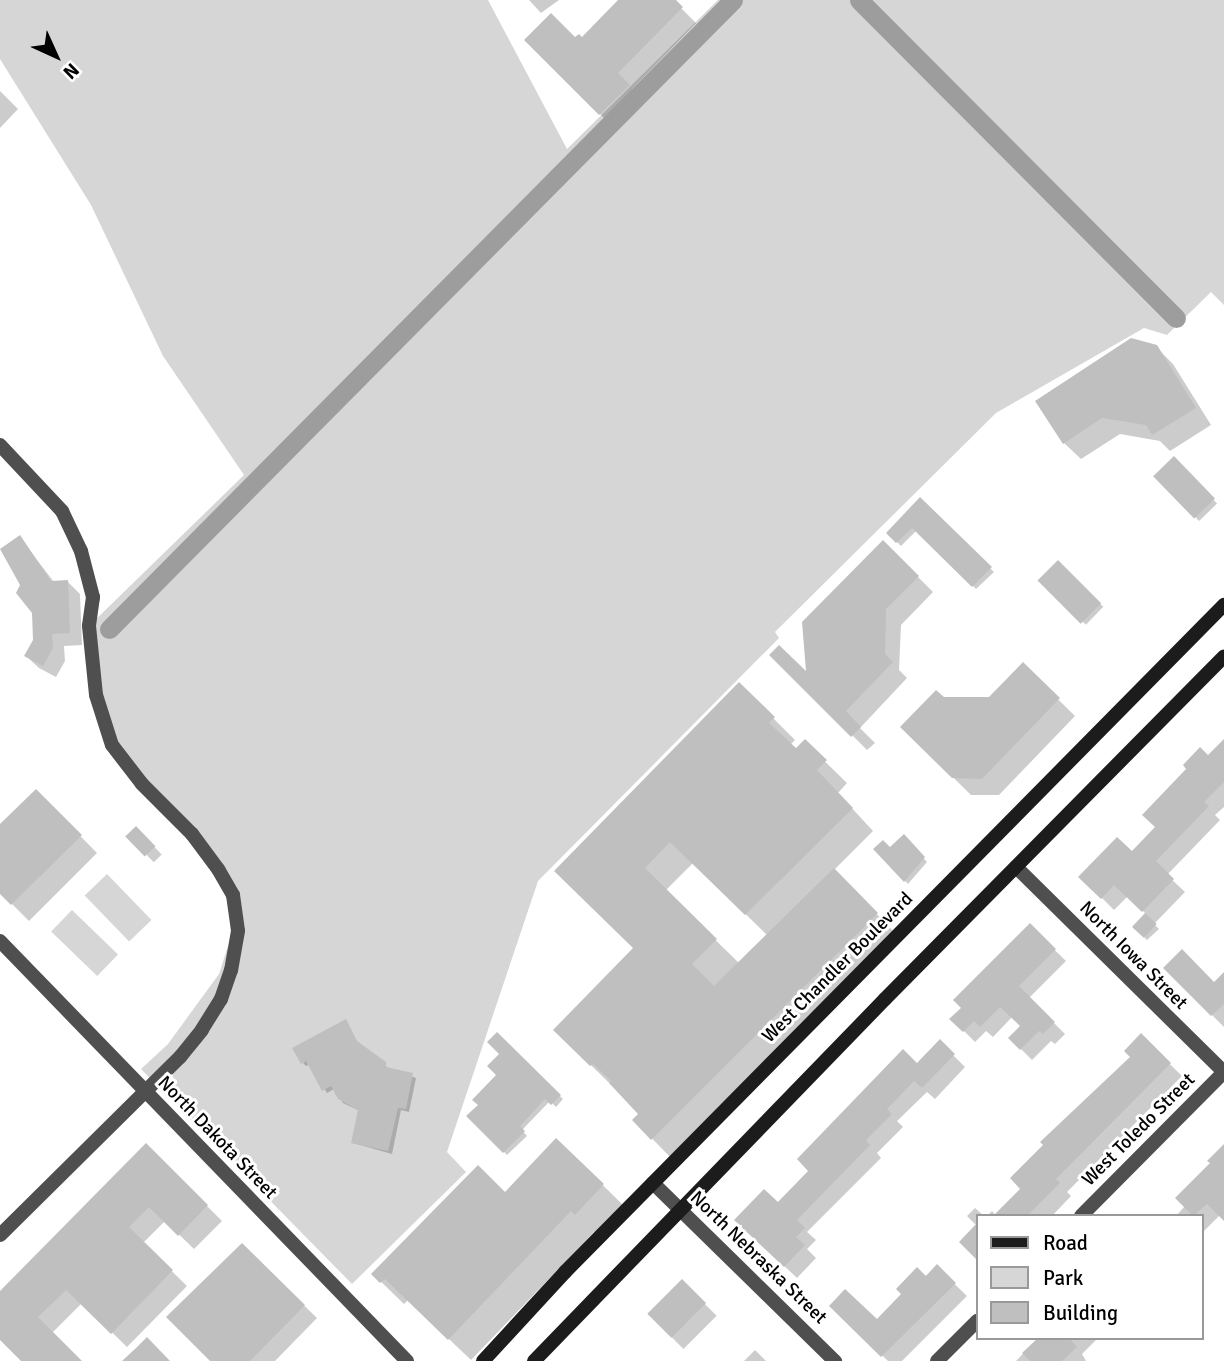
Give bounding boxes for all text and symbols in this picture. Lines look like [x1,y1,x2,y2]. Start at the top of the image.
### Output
north arrow [21,21,91,91]
text: N [58,58,84,84]
street label: West Chandler Boulevard [758,888,918,1048]
street label: North Iowa Street [1074,897,1192,1015]
street label: West Toledo Street [1078,1069,1200,1191]
street label: North Dakota Street [153,1072,281,1204]
street label: North Nebraska Street [685,1187,831,1329]
legend [976,1214,1203,1340]
text: Road [1043,1230,1088,1256]
text: Park [1043,1265,1083,1291]
text: Building [1043,1300,1118,1326]

